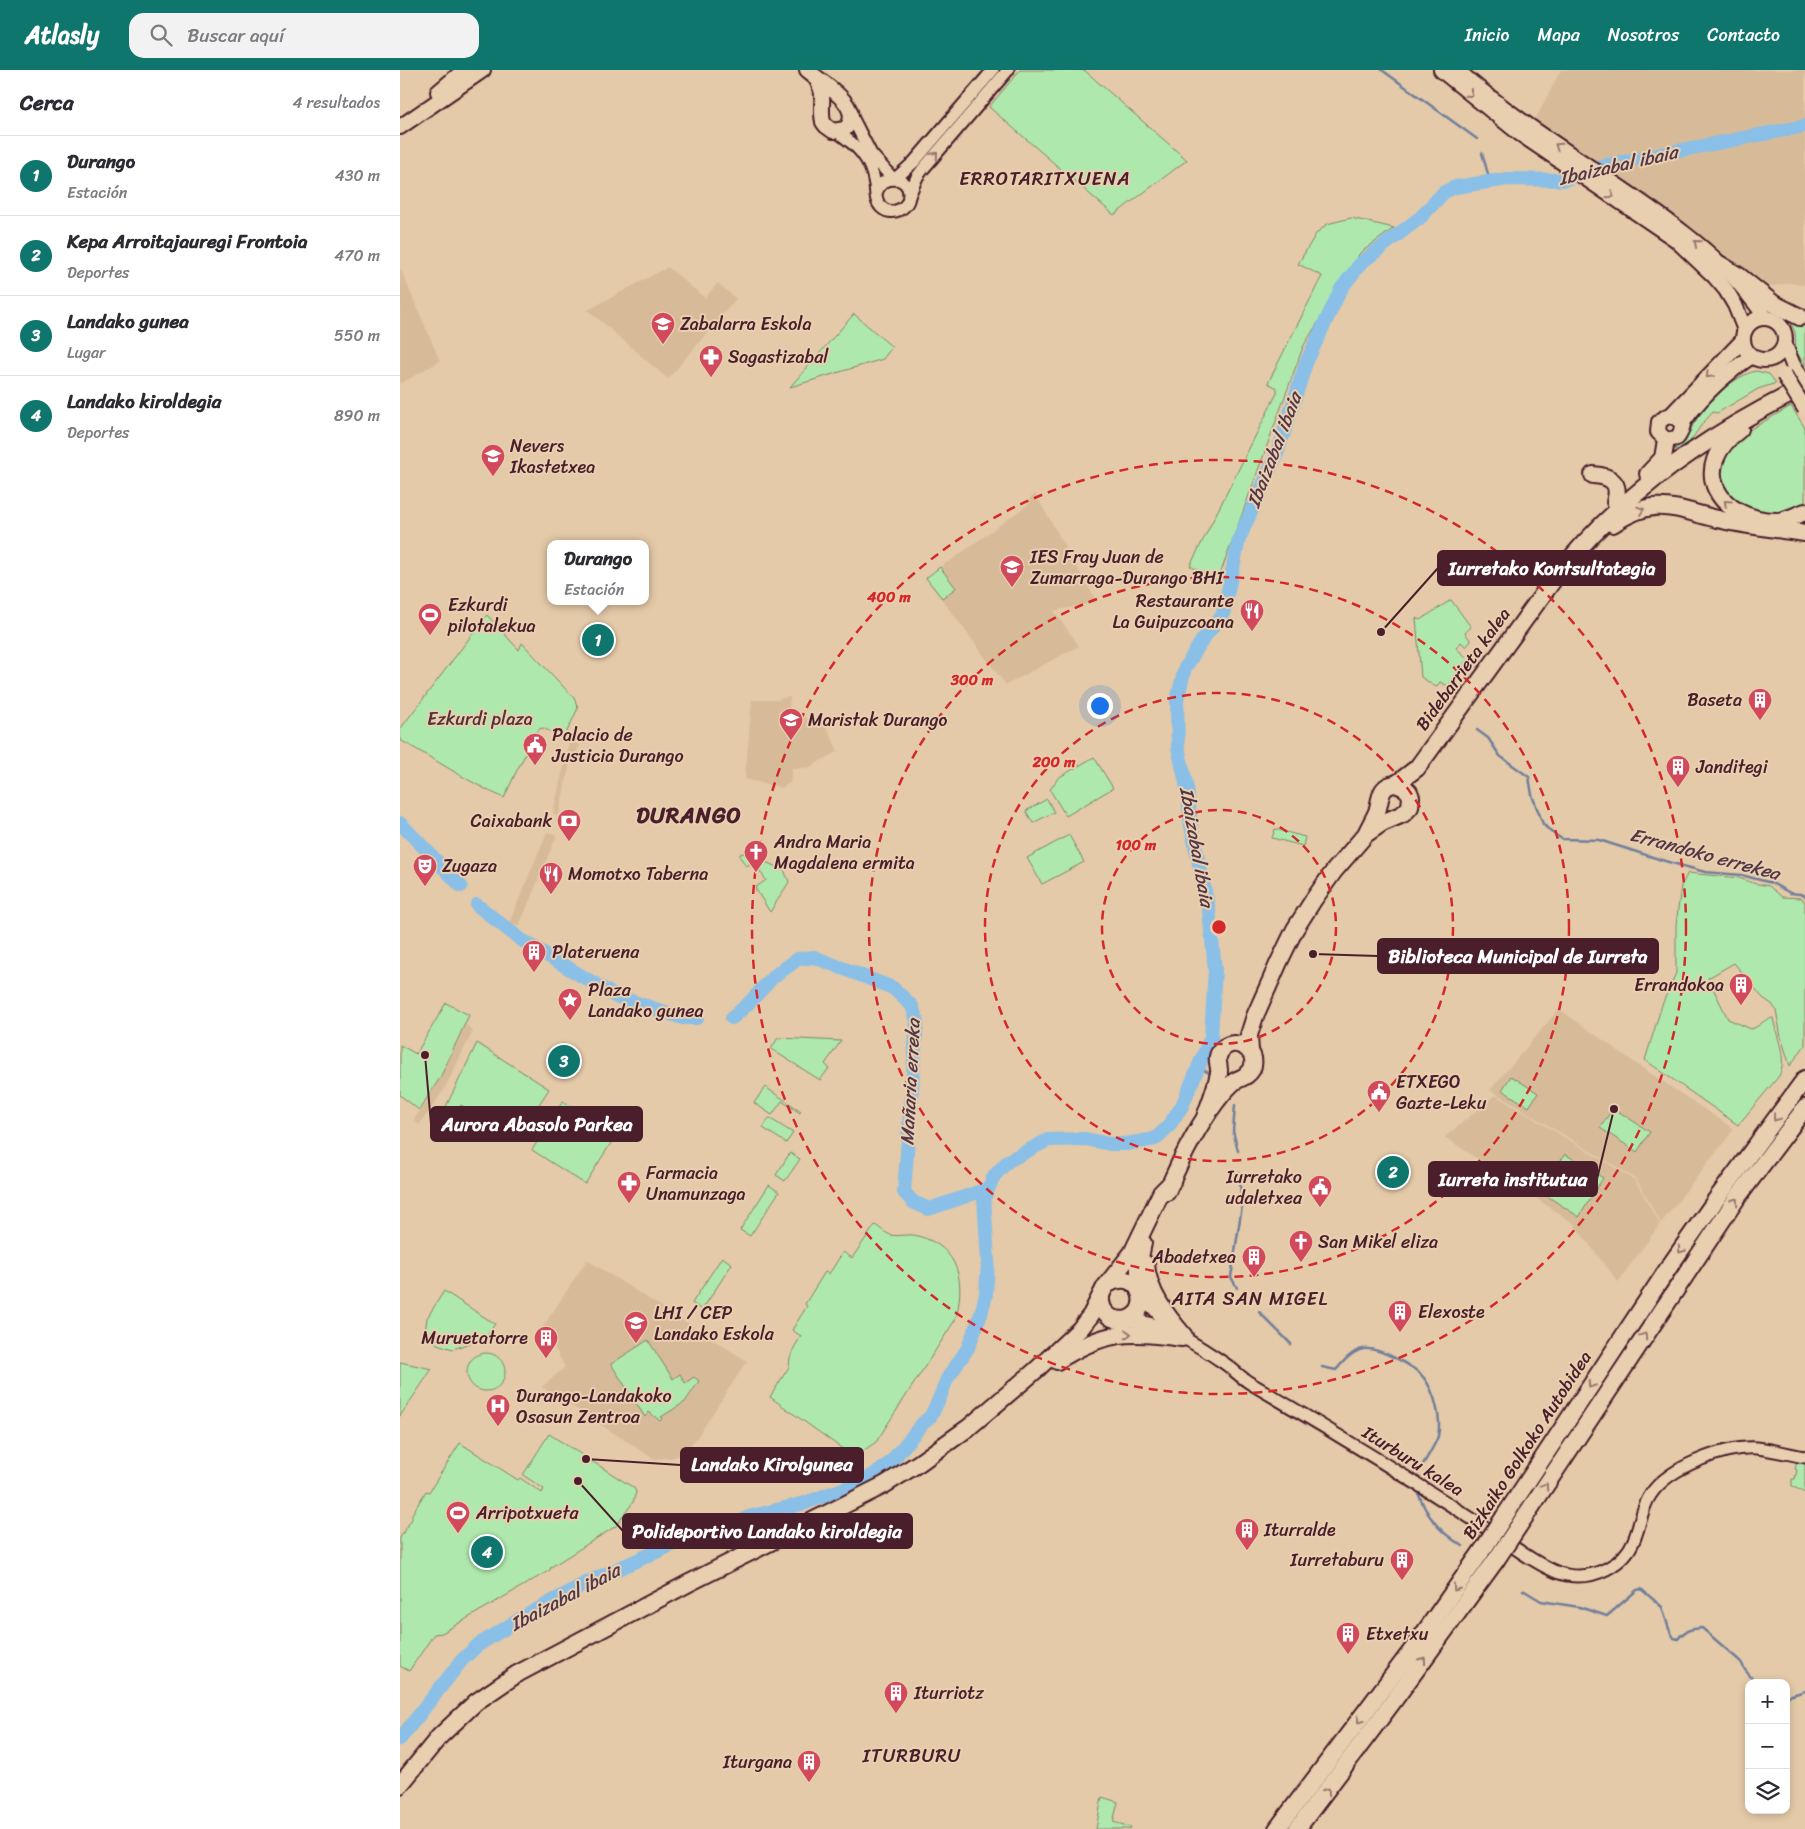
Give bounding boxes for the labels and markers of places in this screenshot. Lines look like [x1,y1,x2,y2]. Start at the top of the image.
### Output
place label: Zabalarra Eskola [680,308,812,340]
school or university icon: Zabalarra Eskola [650,311,676,345]
place label: Sagastizabal [728,341,829,373]
pharmacy icon: Sagastizabal [698,344,724,378]
place label: Nevers Ikastetxea [509,430,595,483]
school or university icon: Nevers Ikastetxea [480,443,506,477]
place label: IES Fray Juan de Zumarraga-Durango BHI [1029,541,1225,594]
callout: Iurretako Kontsultategia [1438,551,1665,585]
school or university icon: IES Fray Juan de Zumarraga-Durango BHI [999,554,1025,588]
place label: Restaurante La Guipuzcoana [1113,585,1234,638]
place label: Ezkurdi pilotalekua [447,589,536,642]
restaurant icon: Restaurante La Guipuzcoana [1239,598,1265,632]
sports icon: Ezkurdi pilotalekua [417,602,443,636]
pin: 1 [582,621,614,659]
place label: Baseta [1687,684,1742,716]
building icon: Baseta [1747,687,1773,721]
place label: Maristak Durango [808,704,948,736]
school or university icon: Maristak Durango [778,707,804,741]
place label: Palacio de Justicia Durango [551,719,684,772]
public building icon: Palacio de Justicia Durango [522,732,548,766]
place label: Janditegi [1695,751,1769,783]
building icon: Janditegi [1665,754,1691,788]
place label: Caixabank [471,805,552,837]
bank icon: Caixabank [556,808,582,842]
place label: Andra Maria Magdalena ermita [773,826,915,879]
church icon: Andra Maria Magdalena ermita [743,839,769,873]
place label: Zugaza [442,850,497,882]
theatre icon: Zugaza [412,853,438,887]
place label: Momotxo Taberna [568,858,708,890]
restaurant icon: Momotxo Taberna [538,861,564,895]
centre of rings [1210,918,1228,936]
place label: Plateruena [552,936,640,968]
building icon: Plateruena [521,939,547,973]
callout: Biblioteca Municipal de Iurreta [1378,939,1658,973]
place label: Errandokoa [1634,969,1724,1001]
building icon: Errandokoa [1728,972,1754,1006]
place label: Plaza Landako gunea [588,974,703,1027]
place icon: Plaza Landako gunea [557,987,583,1021]
pin: 3 [548,1042,580,1080]
place label: ETXEGO Gazte-Leku [1396,1066,1487,1119]
public building icon: ETXEGO Gazte-Leku [1366,1079,1392,1113]
callout: Aurora Abasolo Parkea [431,1107,642,1141]
pin: 2 [1377,1153,1409,1191]
place label: Farmacia Unamunzaga [646,1157,746,1210]
place label: Iurretako udaletxea [1225,1161,1303,1214]
callout: Iurreta institutua [1429,1162,1597,1196]
pharmacy icon: Farmacia Unamunzaga [616,1170,642,1204]
public building icon: Iurretako udaletxea [1307,1174,1333,1208]
place label: San Mikel eliza [1318,1226,1438,1258]
church icon: San Mikel eliza [1288,1229,1314,1263]
place label: Abadetxea [1151,1241,1236,1273]
building icon: Abadetxea [1241,1244,1267,1278]
place label: Elexoste [1418,1296,1485,1328]
place label: LHI / CEP Landako Eskola [654,1297,775,1350]
building icon: Elexoste [1387,1299,1413,1333]
school or university icon: LHI / CEP Landako Eskola [623,1310,649,1344]
place label: Muruetatorre [421,1322,528,1354]
building icon: Muruetatorre [533,1325,559,1359]
place label: Durango-Landakoko Osasun Zentroa [516,1380,672,1433]
hospital icon: Durango-Landakoko Osasun Zentroa [485,1393,511,1427]
callout: Landako Kirolgunea [681,1448,863,1482]
place label: Arripotxueta [475,1497,579,1529]
sports icon: Arripotxueta [445,1500,471,1534]
callout: Polideportivo Landako kiroldegia [623,1514,912,1548]
place label: Iturralde [1263,1514,1336,1546]
building icon: Iturralde [1234,1517,1260,1551]
pin: 4 [471,1533,503,1571]
place label: Iurretaburu [1289,1544,1384,1576]
building icon: Iurretaburu [1389,1547,1415,1581]
place label: Etxetxu [1366,1618,1429,1650]
building icon: Etxetxu [1335,1621,1361,1655]
place label: Iturriotz [913,1677,984,1709]
building icon: Iturriotz [883,1680,909,1714]
place label: Iturgana [722,1746,792,1778]
building icon: Iturgana [796,1749,822,1783]

